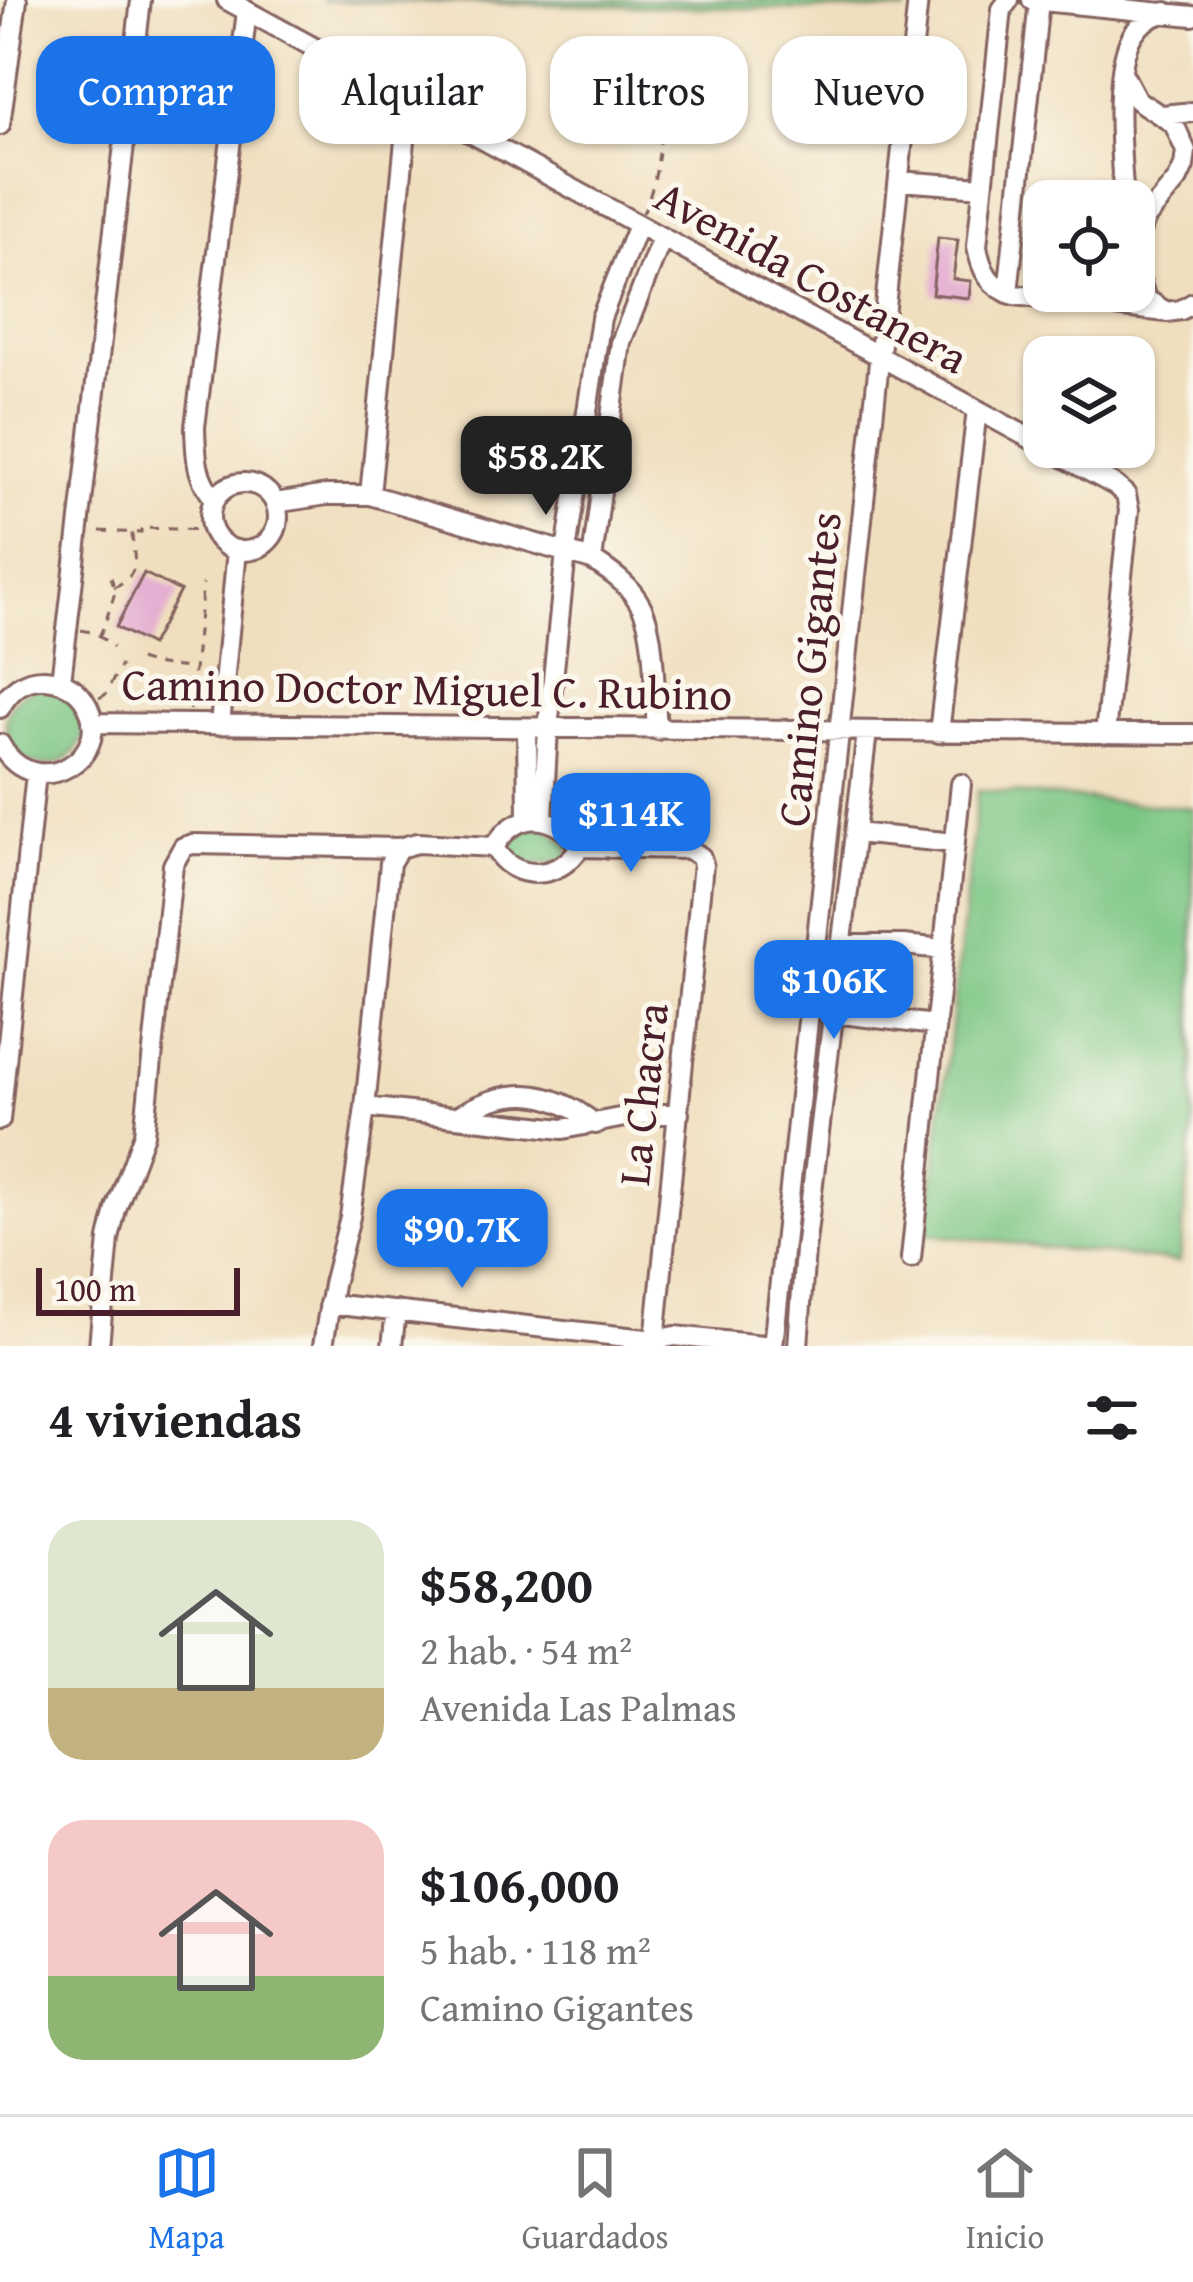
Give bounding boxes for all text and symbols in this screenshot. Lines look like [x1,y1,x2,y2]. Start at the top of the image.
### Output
chip: Comprar [36,36,275,144]
chip: Alquilar [299,36,526,144]
chip: Filtros [550,36,748,144]
chip: Nuevo [772,36,967,144]
street label: Avenida Costanera [644,163,980,389]
map controls [1023,180,1155,468]
button: locate [1023,180,1155,312]
button: layers [1023,336,1155,468]
pin: $58.2K [448,416,644,518]
text: $58.2K [488,426,604,483]
street label: Camino Gigantes [759,508,857,830]
street label: Camino Doctor Miguel C. Rubino [121,650,733,726]
pin: $114K [547,773,715,875]
text: $114K [578,783,684,840]
pin: $106K [750,940,918,1042]
text: $106K [781,950,887,1007]
street label: La Chacra [600,999,684,1189]
pin: $90.7K [364,1189,560,1291]
text: $90.7K [404,1199,520,1256]
scale bar [36,1262,240,1315]
text: 100 m [54,1265,136,1313]
text: 4 viviendas [48,1381,302,1456]
icon: filters [1079,1385,1145,1451]
text: $58,200 [420,1546,593,1621]
icon: home [144,1568,288,1712]
text: 2 hab. · 54 m² [420,1621,632,1678]
text: Avenida Las Palmas [420,1678,737,1735]
text: $106,000 [420,1846,619,1921]
icon: home [144,1868,288,2012]
text: 5 hab. · 118 m² [420,1921,651,1978]
text: Camino Gigantes [420,1978,694,2035]
tab: Mapa [149,2140,225,2260]
tab: Guardados [522,2140,669,2260]
tab: Inicio [966,2140,1044,2260]

